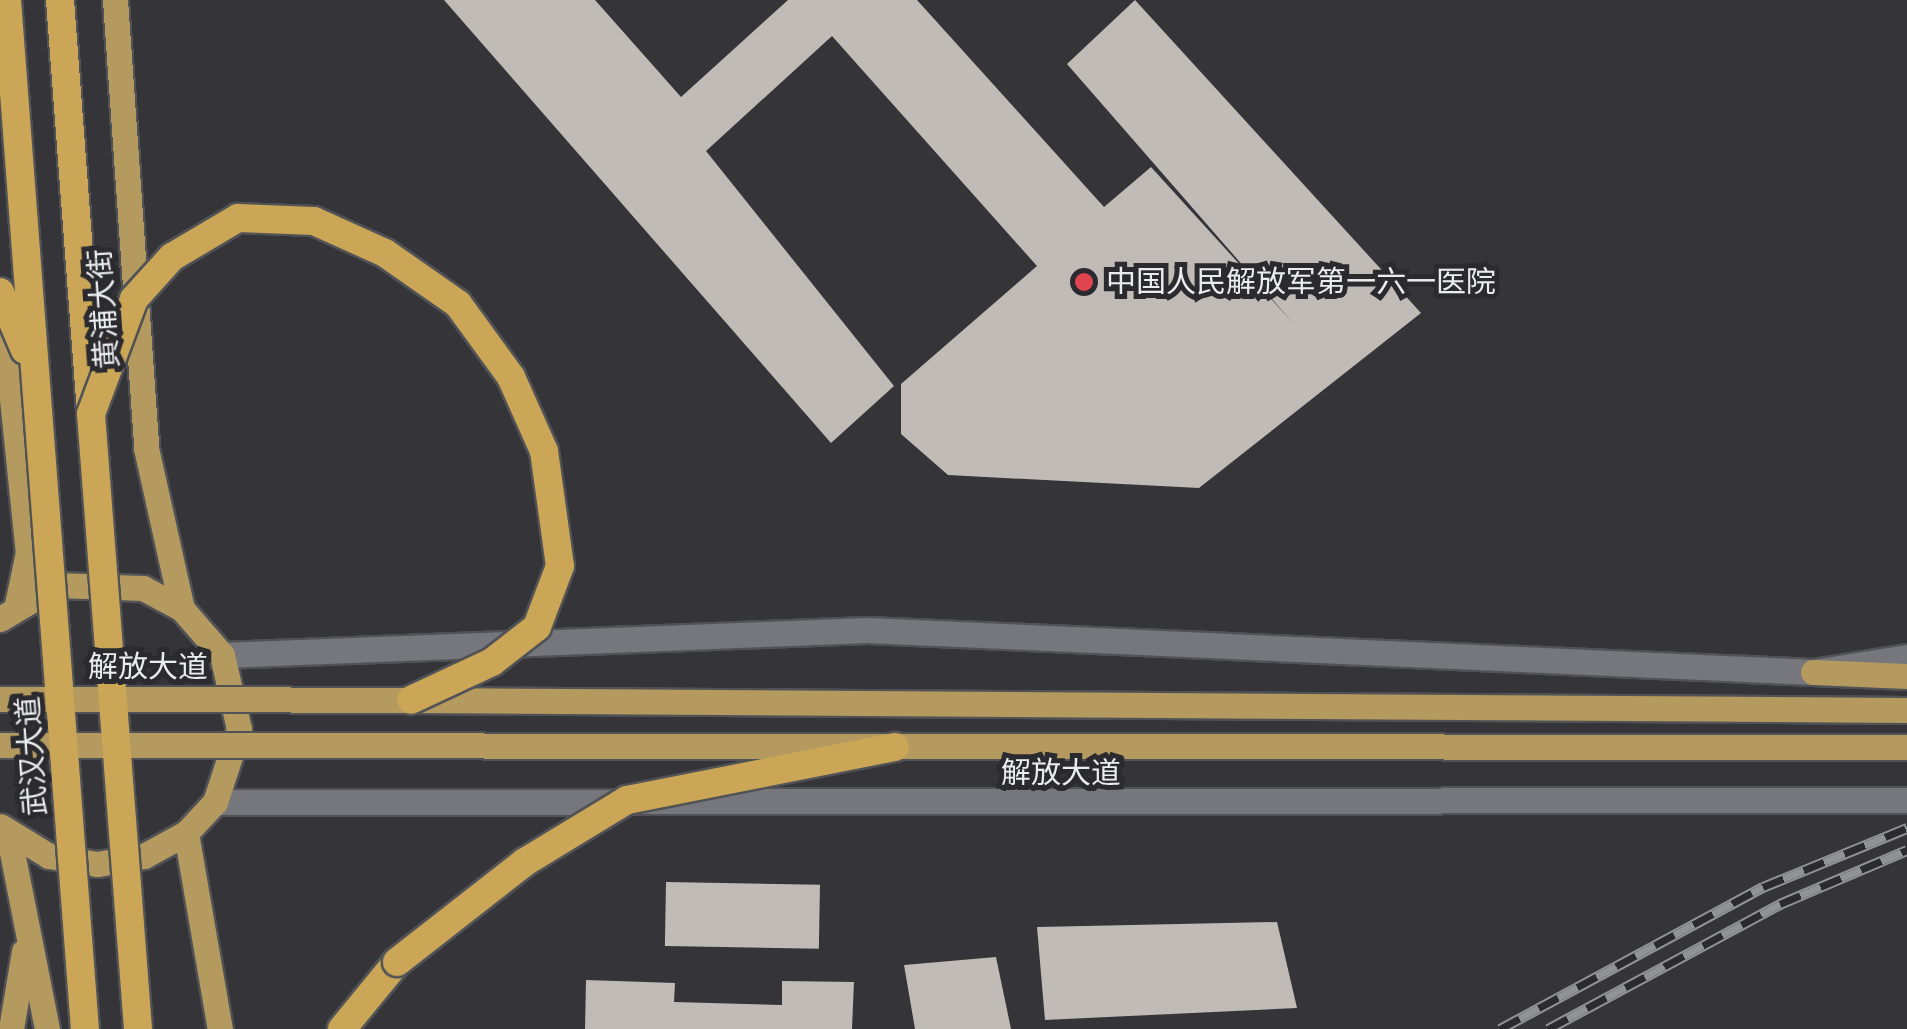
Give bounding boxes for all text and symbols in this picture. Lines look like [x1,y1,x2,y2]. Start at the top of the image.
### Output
street label: 黄浦大街 [82,248,126,370]
place label: 中国人民解放军第一六一医院 [1106,264,1496,300]
marker: 中国人民解放军第一六一医院 [1071,269,1097,295]
street label: 解放大道 [88,649,208,685]
street label: 武汉大道 [10,695,54,817]
street label: 解放大道 [1001,755,1121,791]

